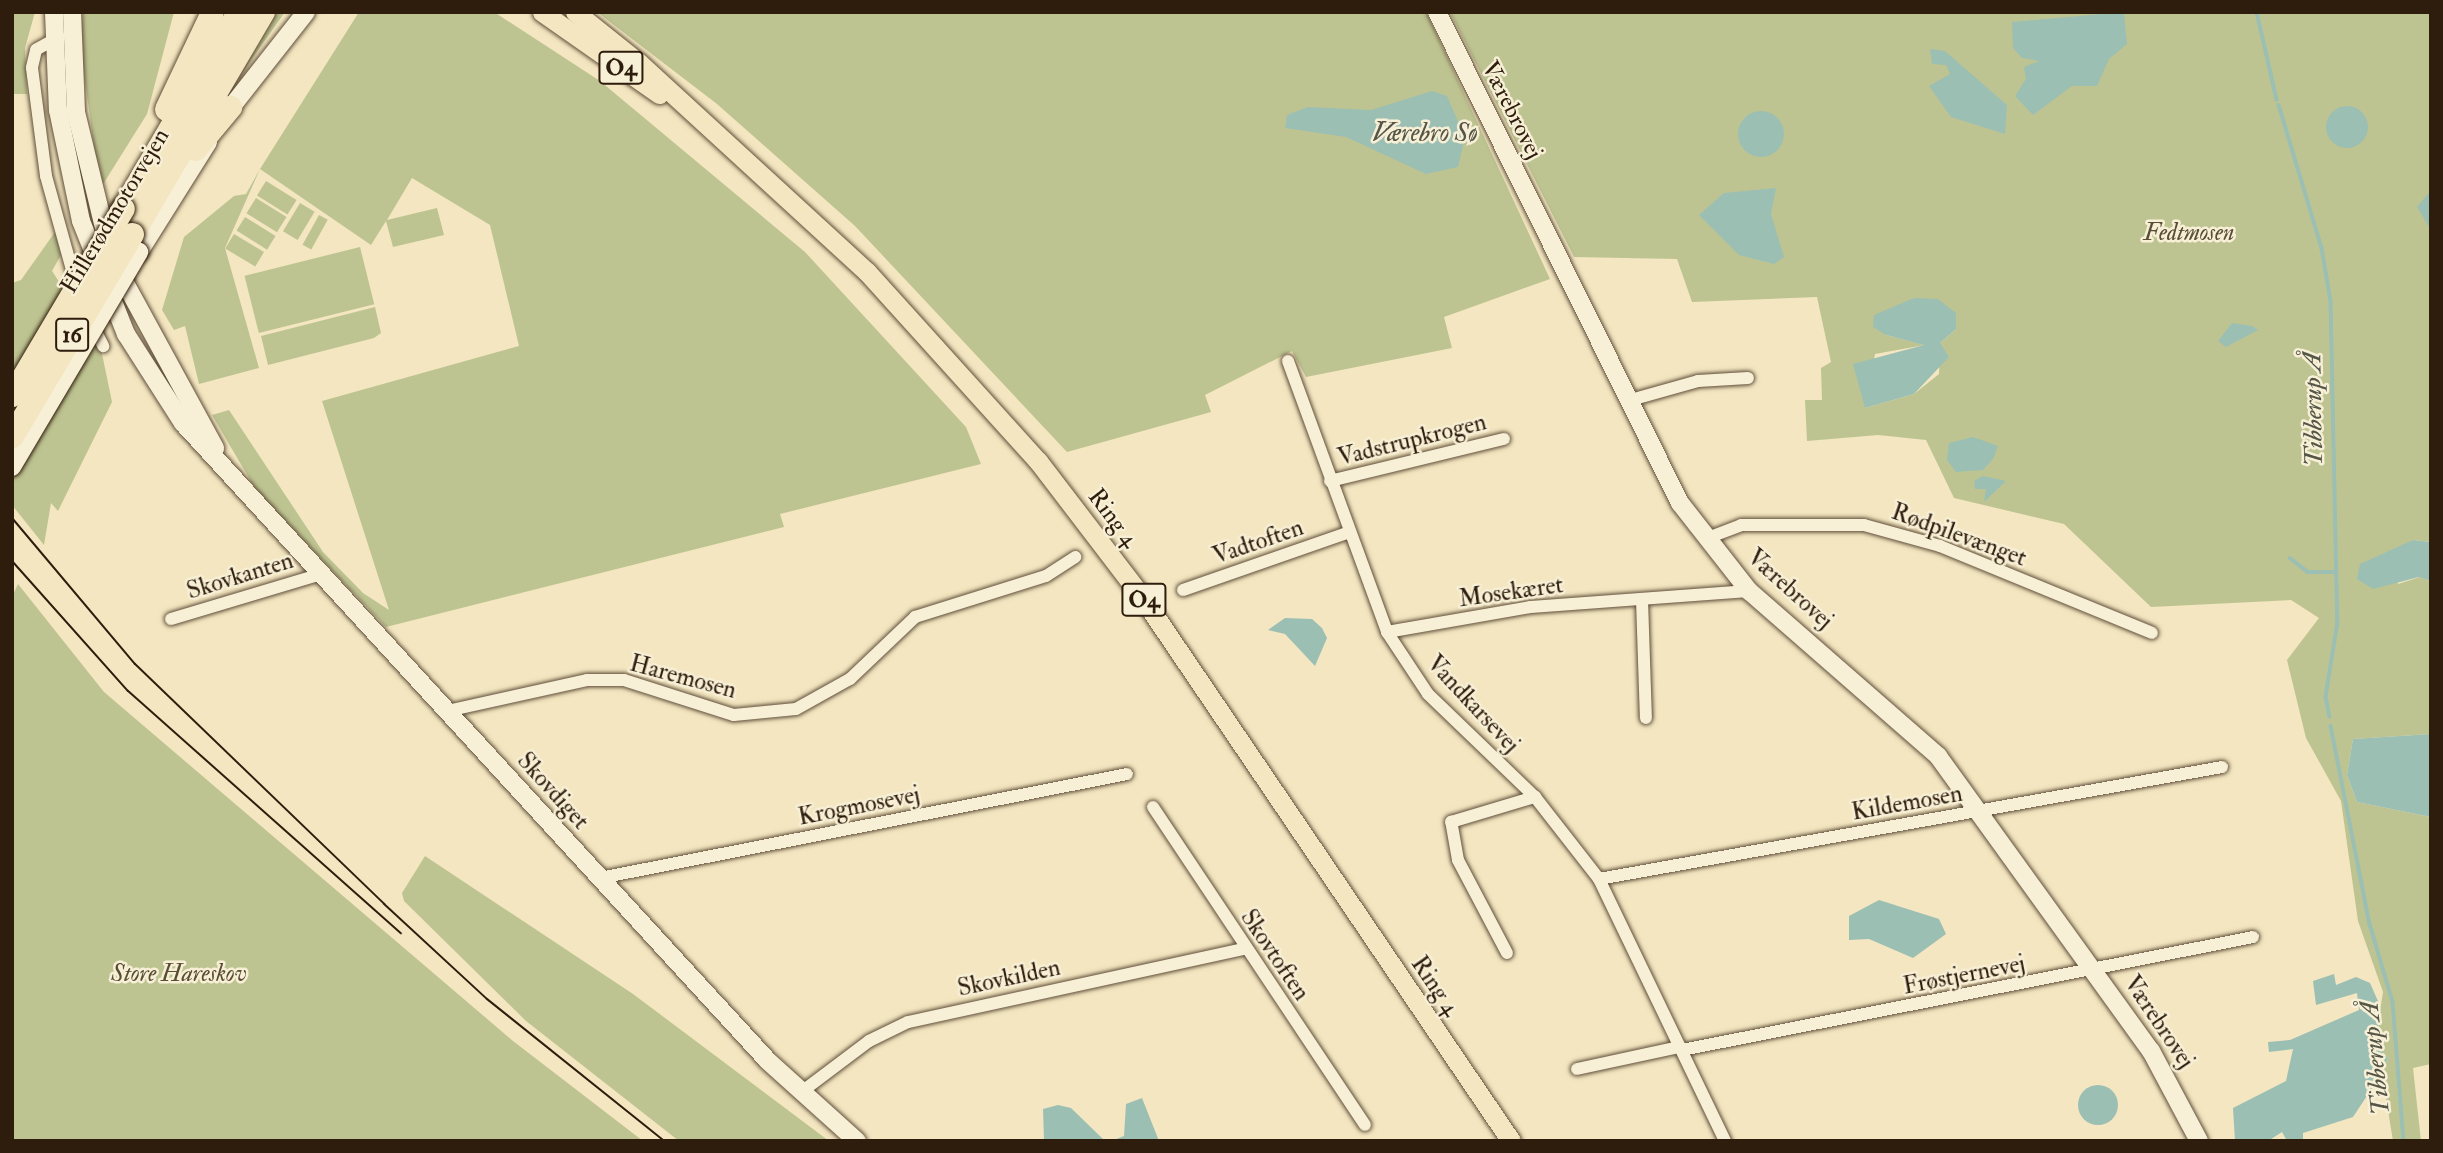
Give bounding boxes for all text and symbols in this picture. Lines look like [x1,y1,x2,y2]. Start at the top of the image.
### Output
road number: O4 [598,48,644,88]
street label: Værebrovej [1475,56,1549,164]
water label: Værebro Sø [1372,118,1478,150]
street label: Hillerødmotorvejen [54,123,176,299]
park label: Fedtmosen [2144,219,2234,247]
road number: 16 [55,316,90,354]
water label: Tibberup Å [2297,351,2331,467]
street label: Vadstrupkrogen [1335,408,1489,472]
street label: Ring 4 [1082,483,1144,553]
street label: Rødpilevænget [1888,497,2030,573]
street label: Vadtoften [1209,513,1307,571]
street label: Værebrovej [1741,543,1839,635]
street label: Skovkanten [183,546,297,606]
street label: Mosekæret [1457,570,1565,614]
road number: O4 [1121,580,1167,620]
street label: Haremosen [627,649,739,705]
street label: Vandkarsevej [1421,649,1525,759]
street label: Skovdiget [511,747,595,835]
street label: Kildemosen [1849,779,1965,827]
street label: Krogmosevej [796,780,922,832]
street label: Skovtoften [1234,904,1316,1006]
street label: Frøstjernevej [1901,949,2027,1001]
street label: Ring 4 [1405,951,1465,1021]
street label: Skovkilden [955,953,1063,1003]
park label: Store Hareskov [111,960,247,988]
street label: Værebrovej [2117,970,2201,1074]
water label: Tibberup Å [2354,999,2398,1117]

